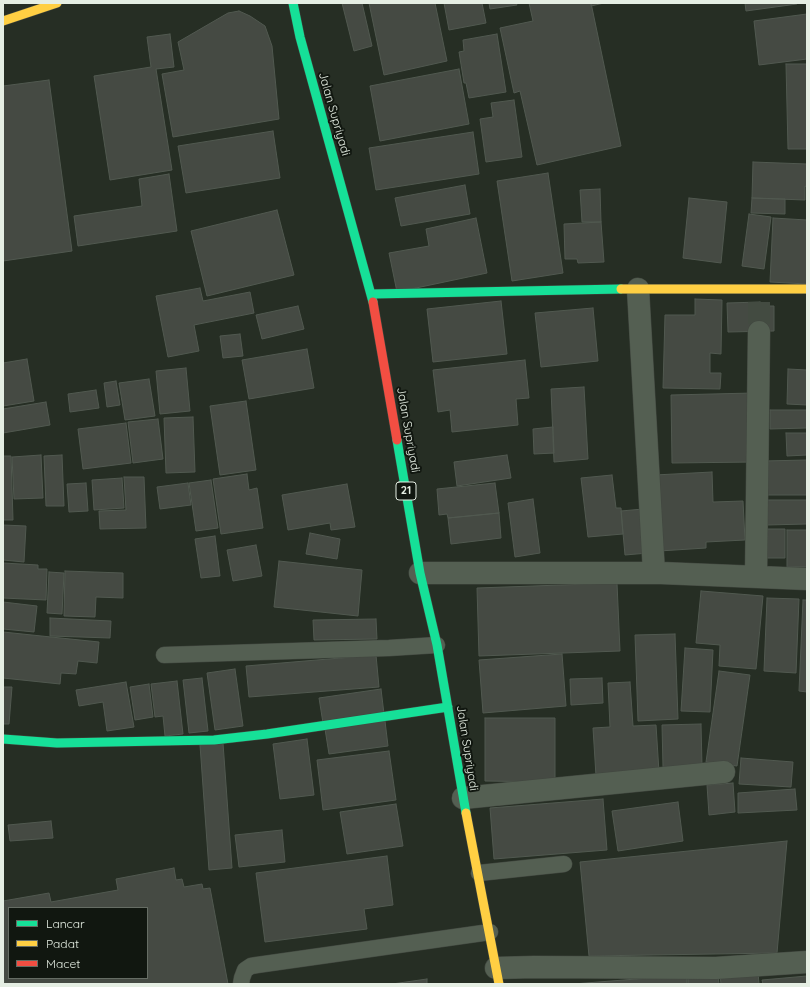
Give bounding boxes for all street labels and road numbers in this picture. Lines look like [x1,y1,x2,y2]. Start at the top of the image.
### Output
street label: Jalan Supriyadi [315,71,353,157]
street label: Jalan Supriyadi [393,386,423,474]
road number: 21 [396,482,416,500]
street label: Jalan Supriyadi [453,704,481,792]

